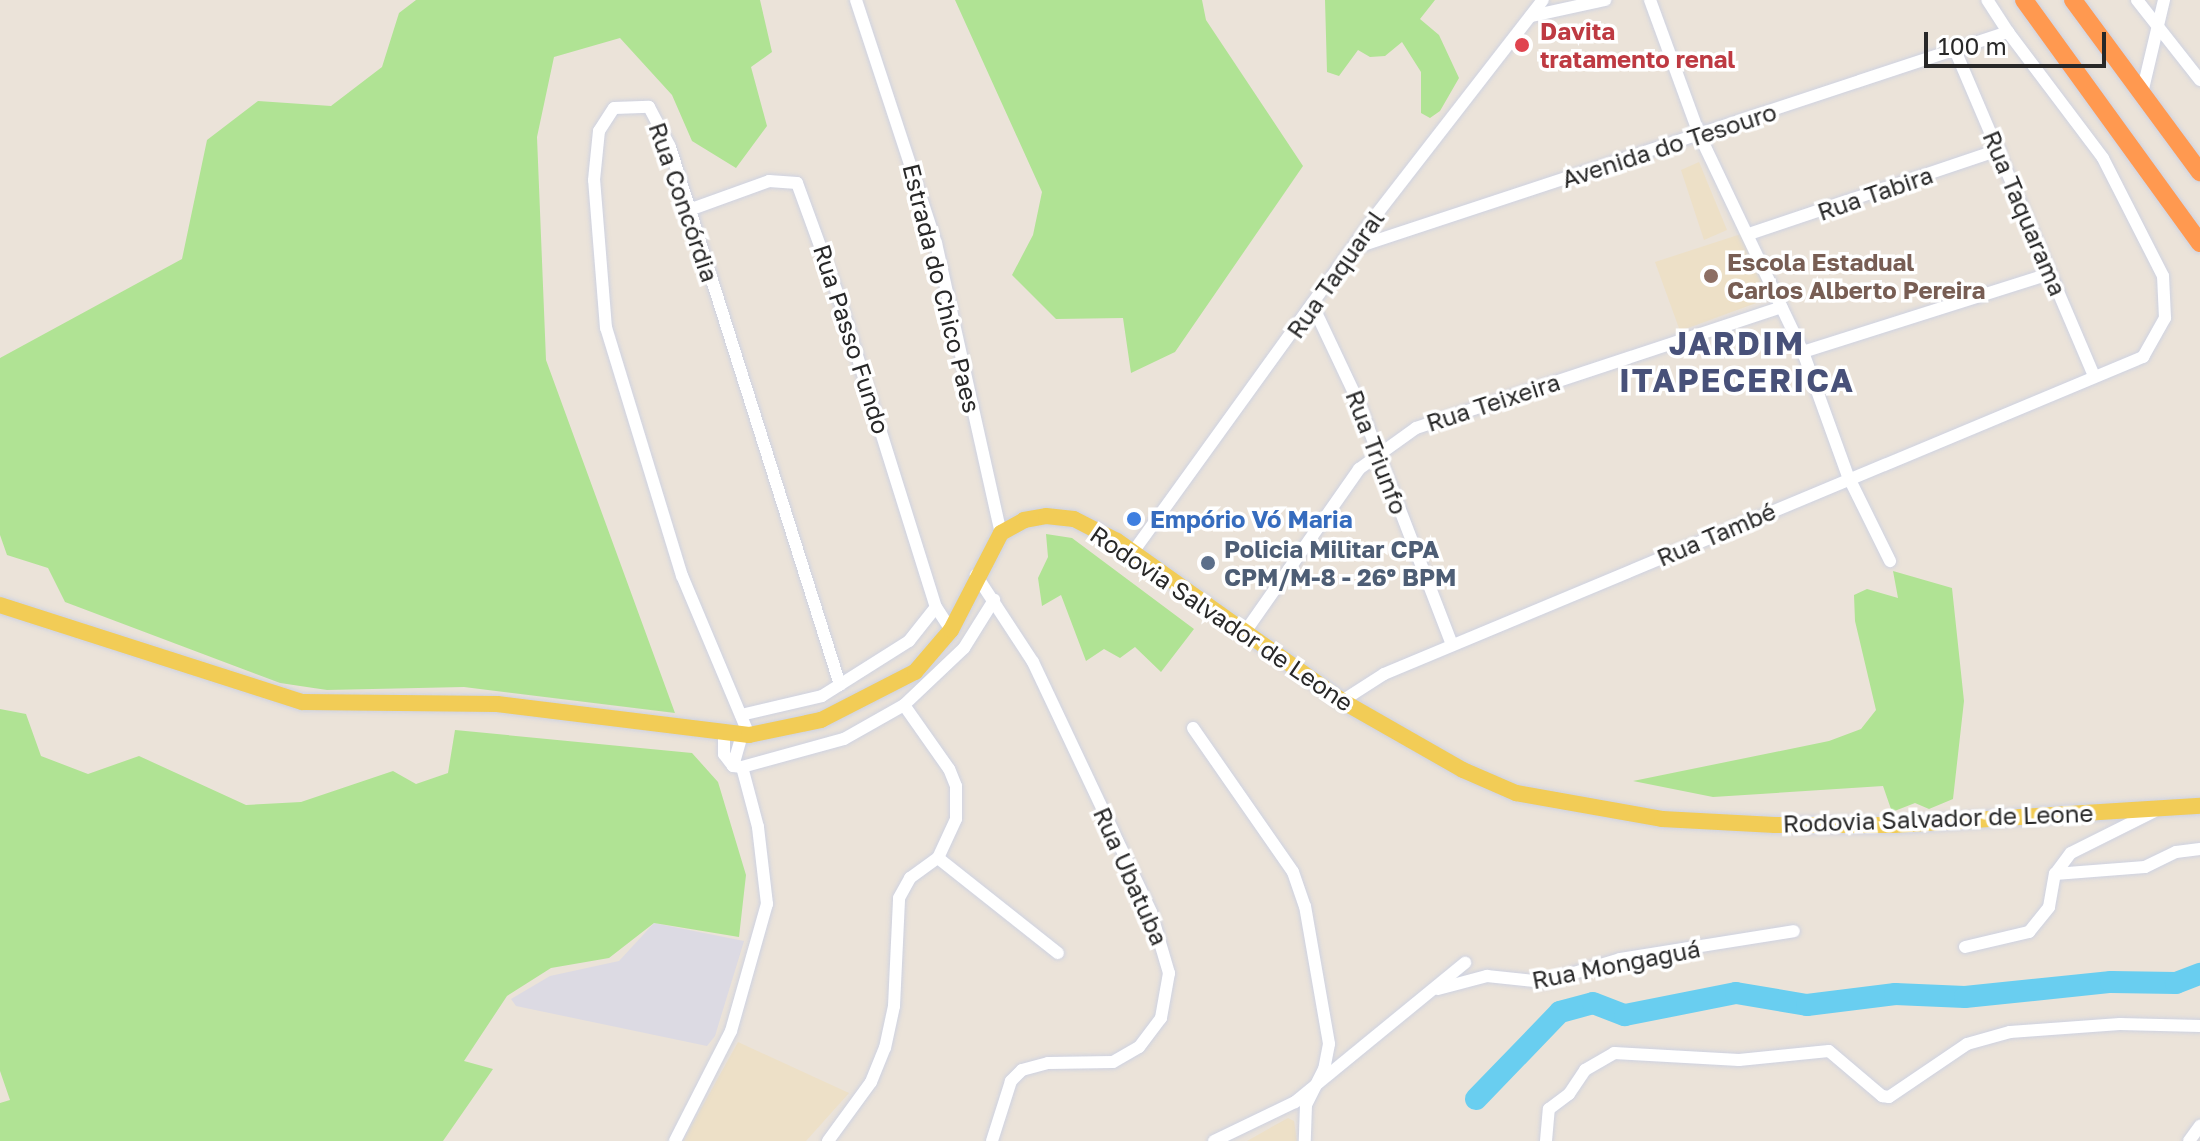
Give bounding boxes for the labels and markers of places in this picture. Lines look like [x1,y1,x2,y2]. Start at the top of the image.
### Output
place label: Davita tratamento renal [1540,17,1735,73]
marker: Davita tratamento renal [1511,34,1533,56]
place label: Escola Estadual Carlos Alberto Pereira [1727,248,1985,304]
marker: Escola Estadual Carlos Alberto Pereira [1702,267,1720,285]
place label: Empório Vó Maria [1150,505,1353,533]
marker: Empório Vó Maria [1125,510,1143,528]
place label: Policia Militar CPA CPM/M-8 - 26º BPM [1224,535,1456,591]
marker: Policia Militar CPA CPM/M-8 - 26º BPM [1199,554,1217,572]

